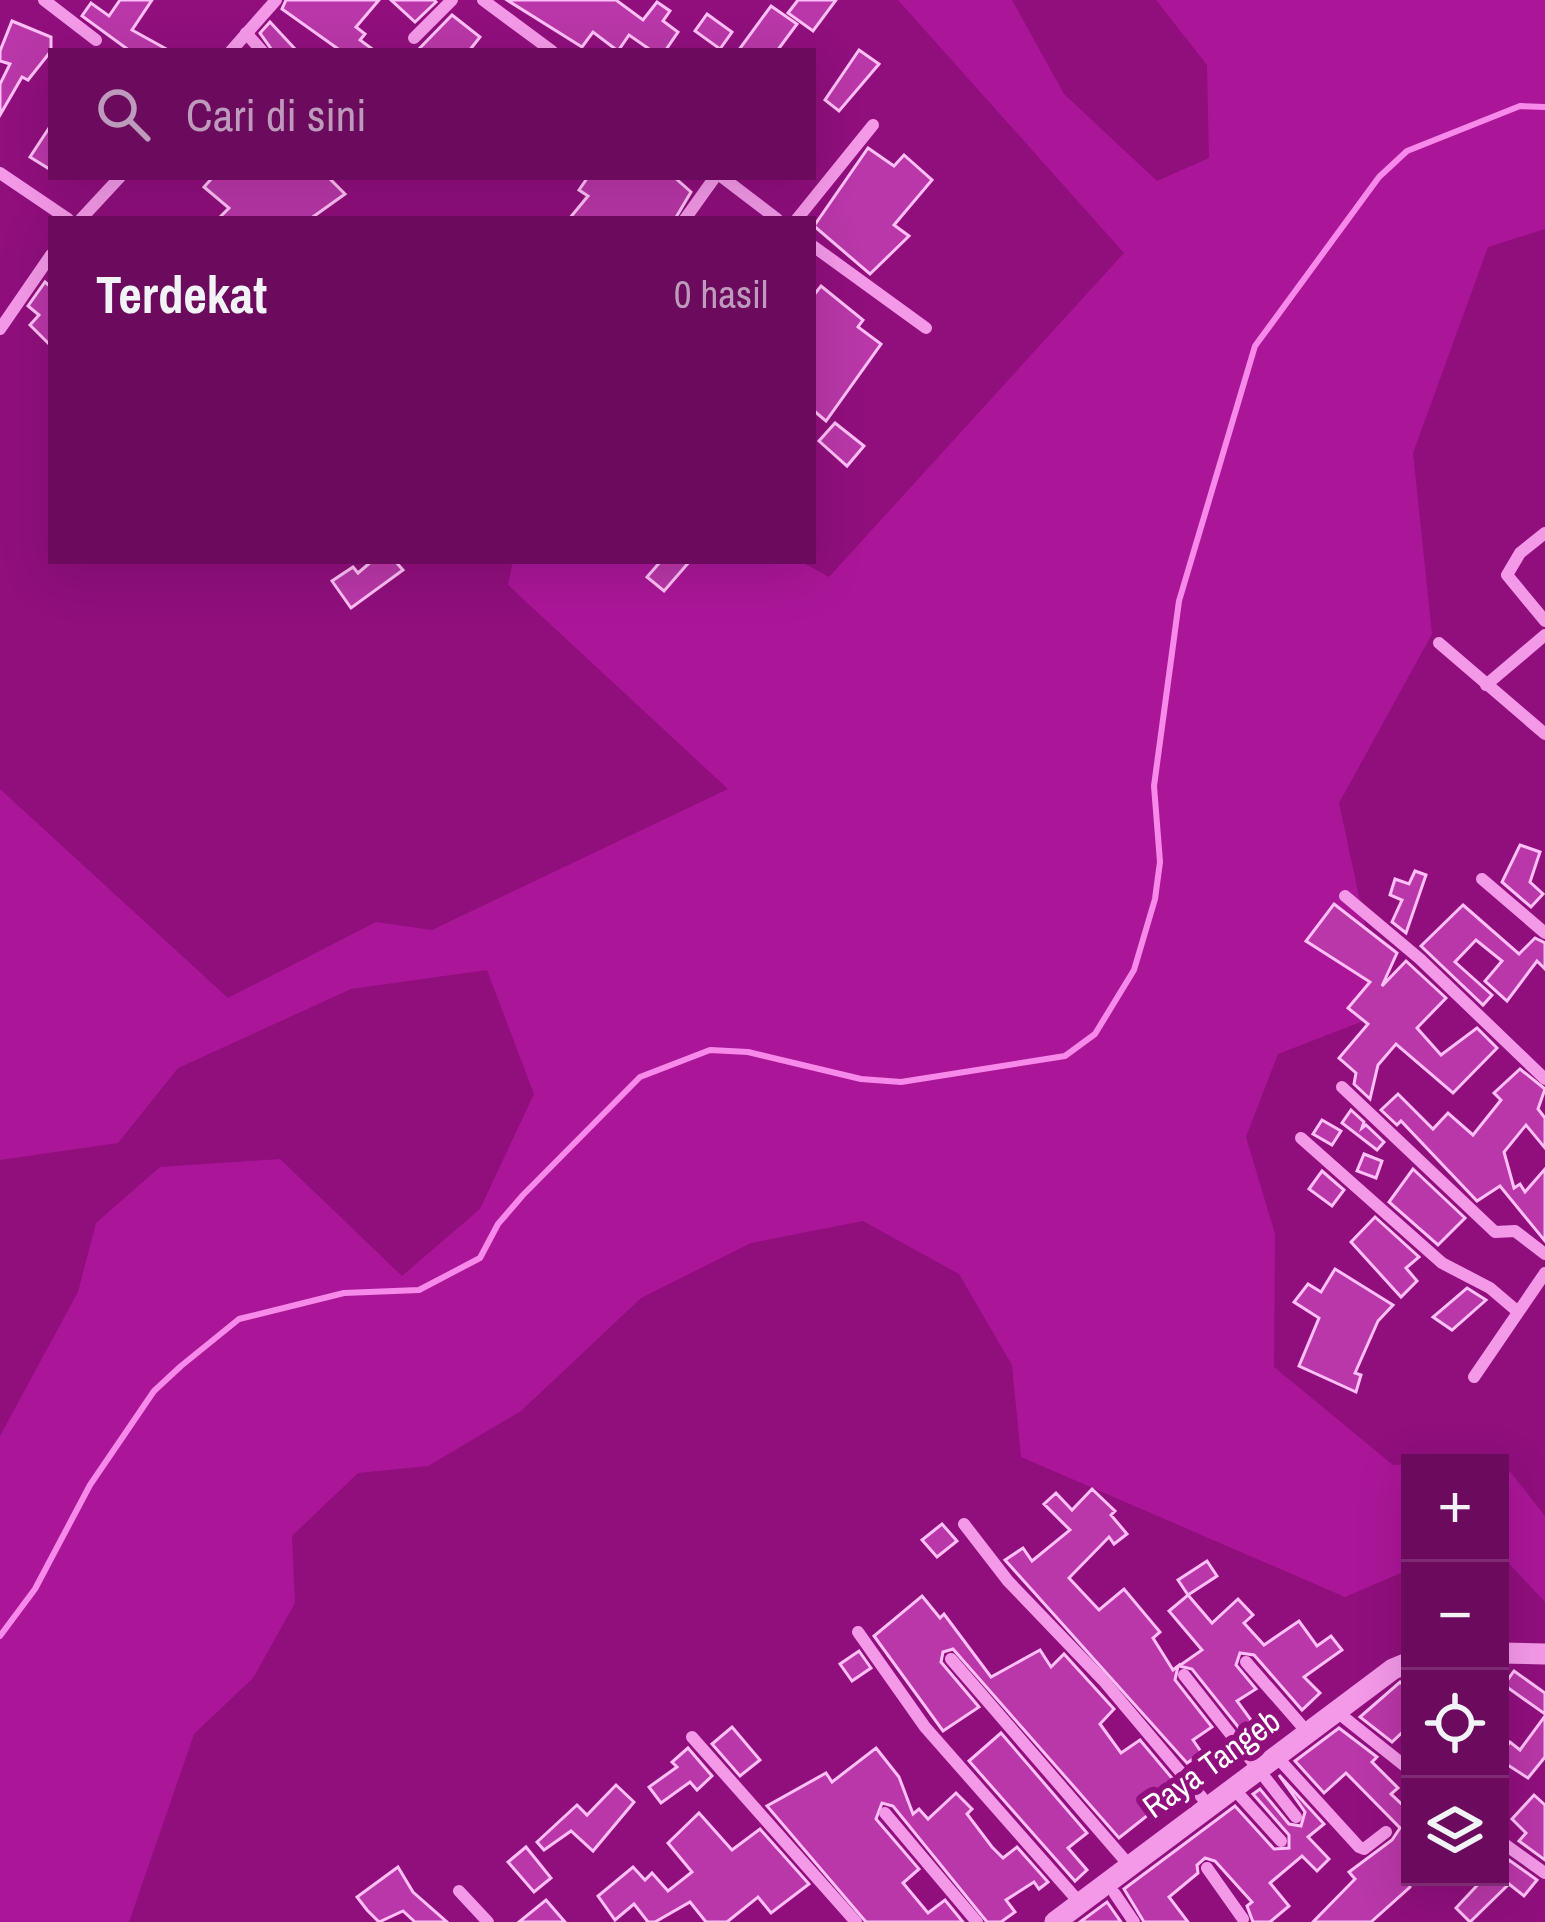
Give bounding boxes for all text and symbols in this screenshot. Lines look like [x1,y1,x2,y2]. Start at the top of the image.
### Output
search box [48,48,816,180]
icon: search [90,81,156,147]
text: Cari di sini [186,84,367,145]
text: Terdekat [96,260,267,329]
text: 0 hasil [674,268,768,320]
map controls [1401,1454,1509,1886]
button: + [1401,1454,1509,1562]
button: − [1401,1562,1509,1670]
button: locate [1401,1670,1509,1778]
street label: Raya Tangeb [1134,1698,1288,1828]
button: layers [1401,1778,1509,1886]

